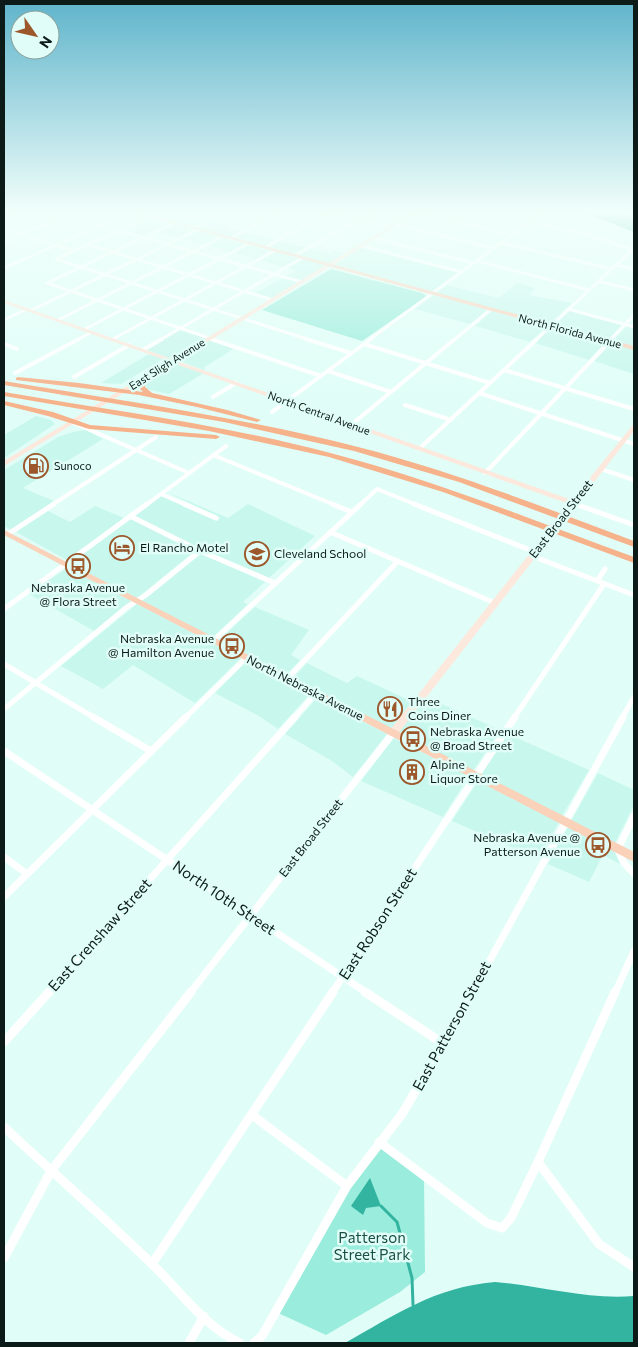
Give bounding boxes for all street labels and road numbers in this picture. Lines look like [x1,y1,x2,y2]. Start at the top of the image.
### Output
street label: North Florida Avenue [517,311,623,351]
street label: East Sligh Avenue [126,335,207,392]
street label: North Central Avenue [266,388,372,437]
street label: East Broad Street [525,477,595,560]
street label: North Nebraska Avenue [245,652,366,723]
street label: East Broad Street [275,796,345,879]
street label: North 10th Street [170,856,279,938]
street label: East Robson Street [334,864,420,983]
street label: East Crenshaw Street [44,874,155,994]
street label: East Patterson Street [408,958,494,1093]

